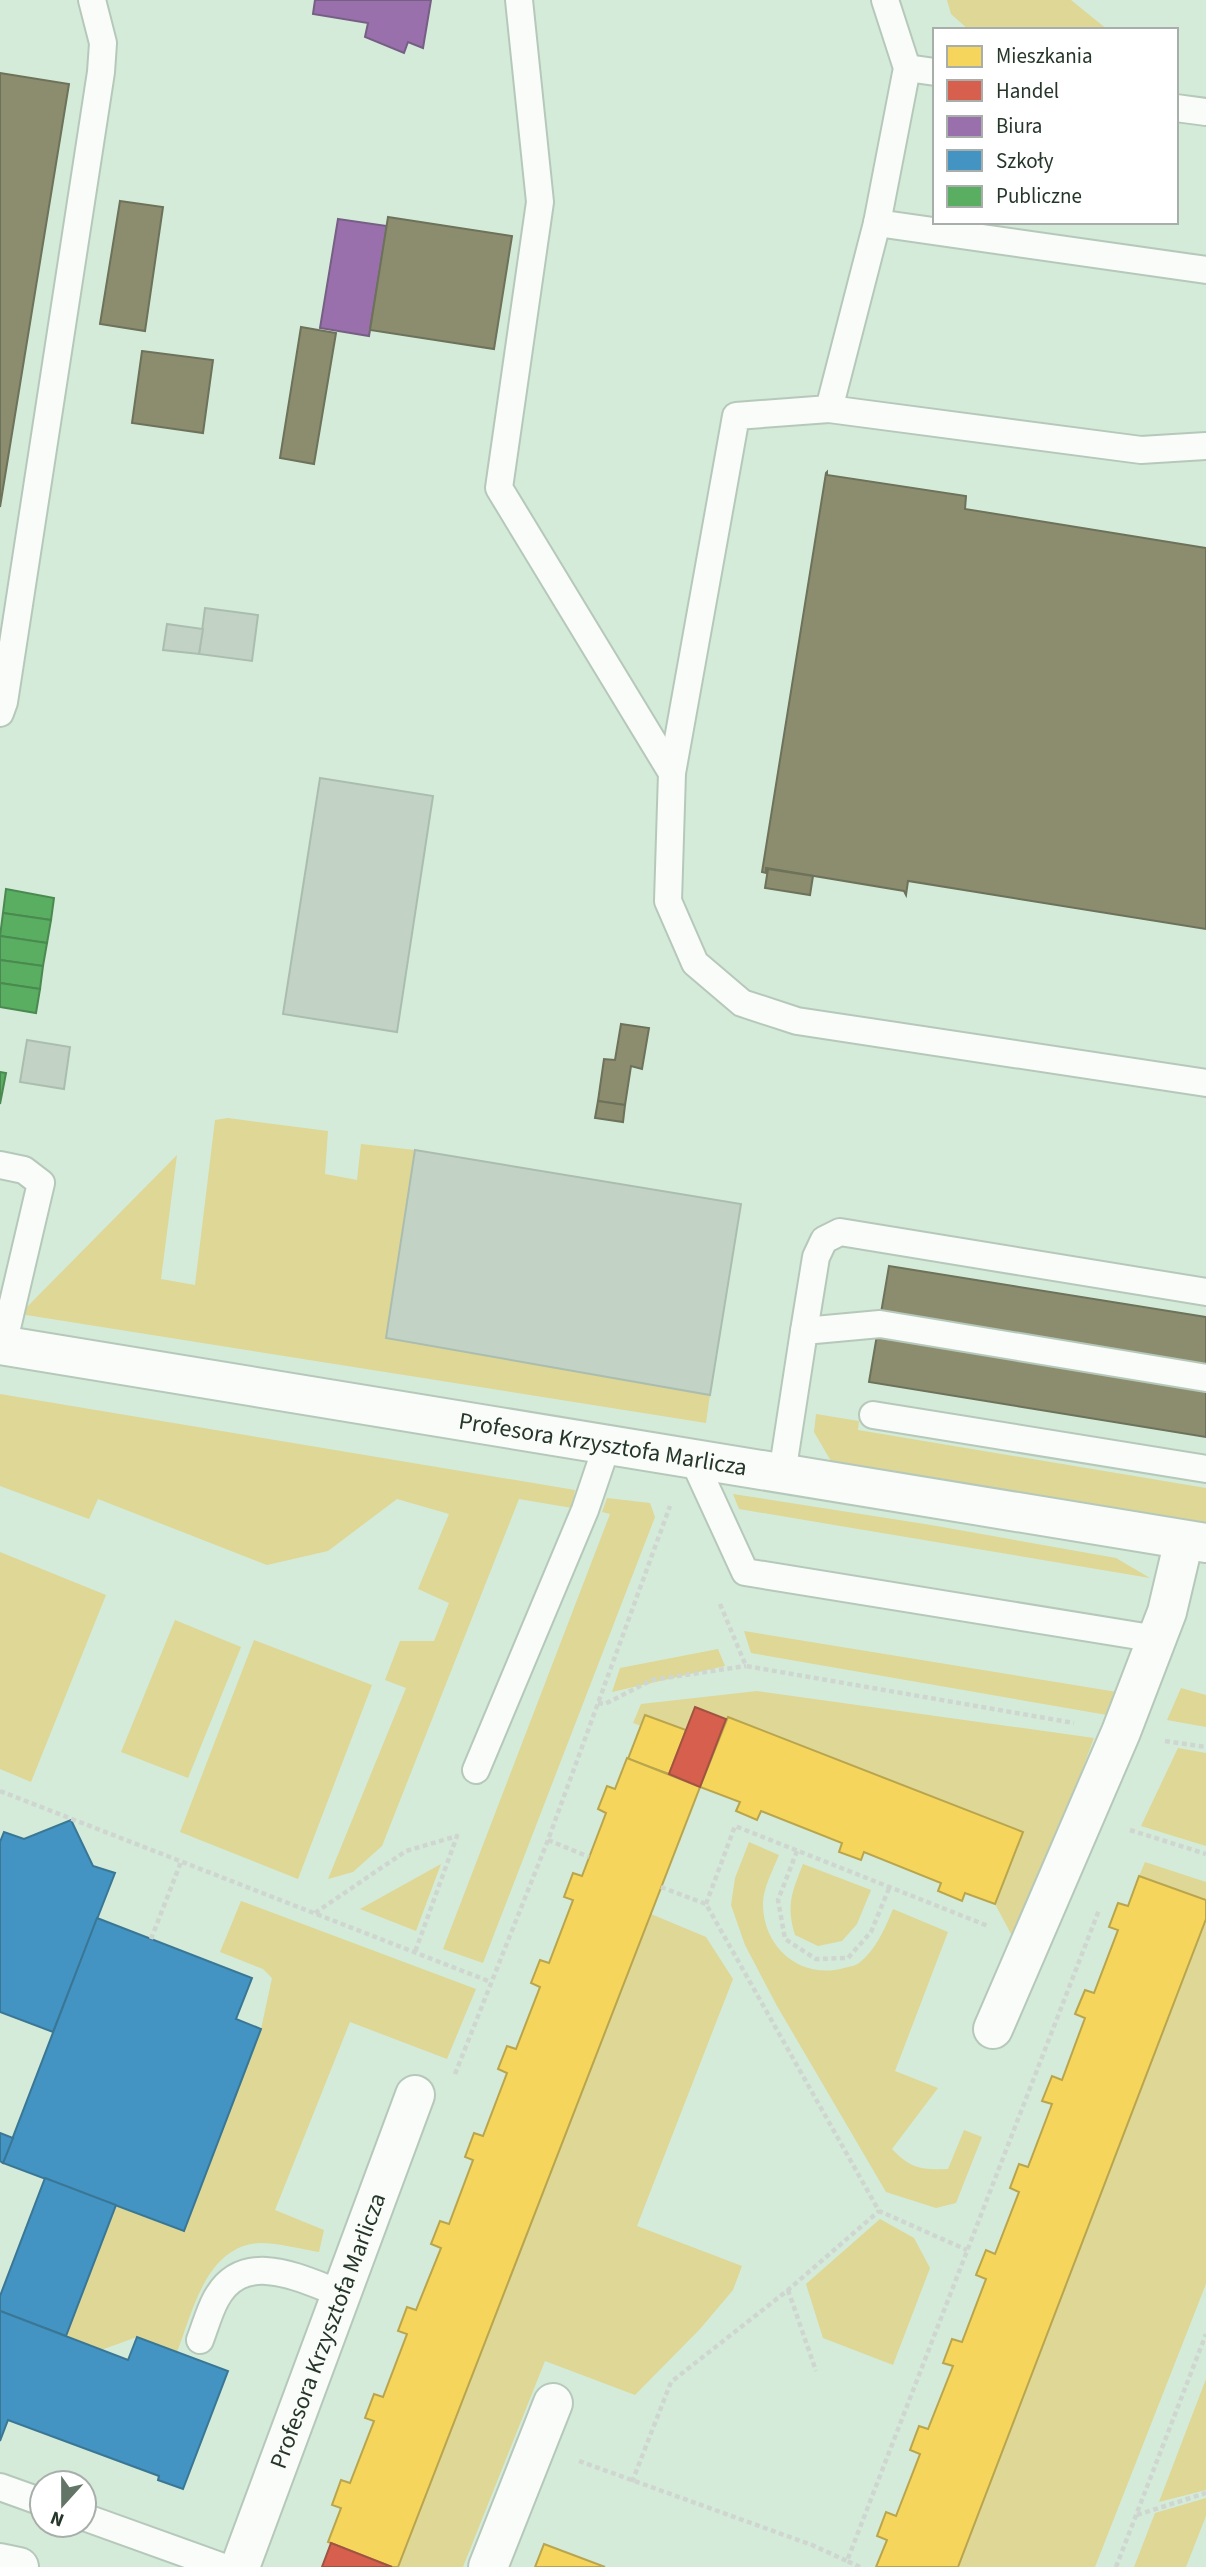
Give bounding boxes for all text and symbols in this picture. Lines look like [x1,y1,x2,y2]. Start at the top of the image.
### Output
legend [933,28,1178,224]
text: Mieszkania [996,41,1093,71]
text: Handel [996,76,1059,106]
text: Biura [996,111,1042,141]
text: Szkoły [996,146,1054,176]
text: Publiczne [996,181,1082,211]
street label: Profesora Krzysztofa Marlicza [456,1403,750,1485]
street label: Profesora Krzysztofa Marlicza [260,2188,395,2474]
north arrow [28,2469,98,2539]
text: N [47,2504,68,2533]

